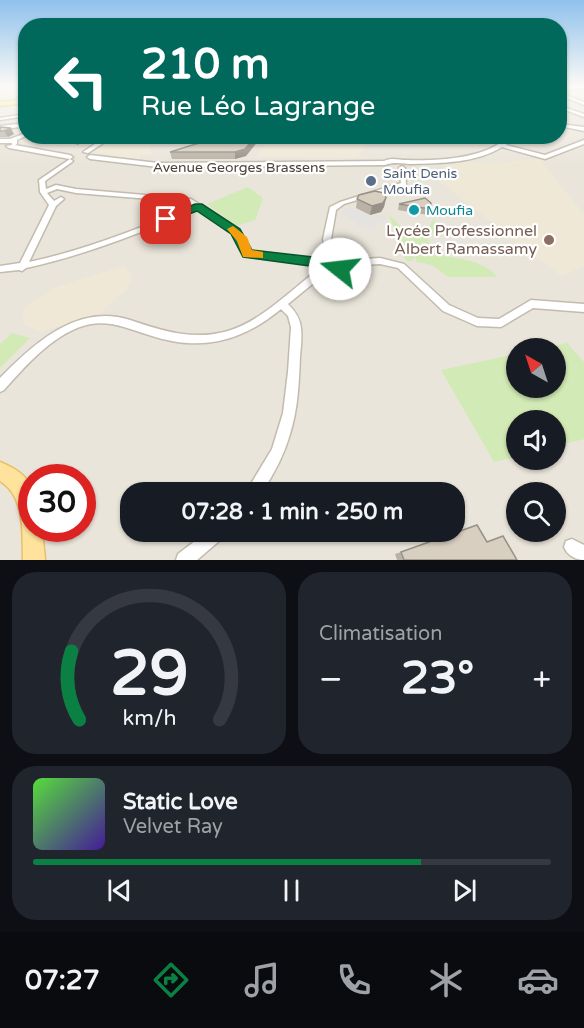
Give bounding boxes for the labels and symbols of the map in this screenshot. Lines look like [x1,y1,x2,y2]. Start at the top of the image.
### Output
street label: Avenue Georges Brassens [153,159,326,176]
place label: Saint Denis Moufia [383,165,458,198]
marker: Saint Denis Moufia [364,174,378,188]
pin [140,193,191,244]
place label: Moufia [426,202,473,219]
marker: Moufia [407,203,421,217]
place label: Lycée Professionnel Albert Ramassamy [386,221,537,259]
marker: Lycée Professionnel Albert Ramassamy [542,233,556,247]
position arrow [308,237,372,301]
north arrow [506,338,566,398]
speed limit sign: 30 [18,464,96,542]

